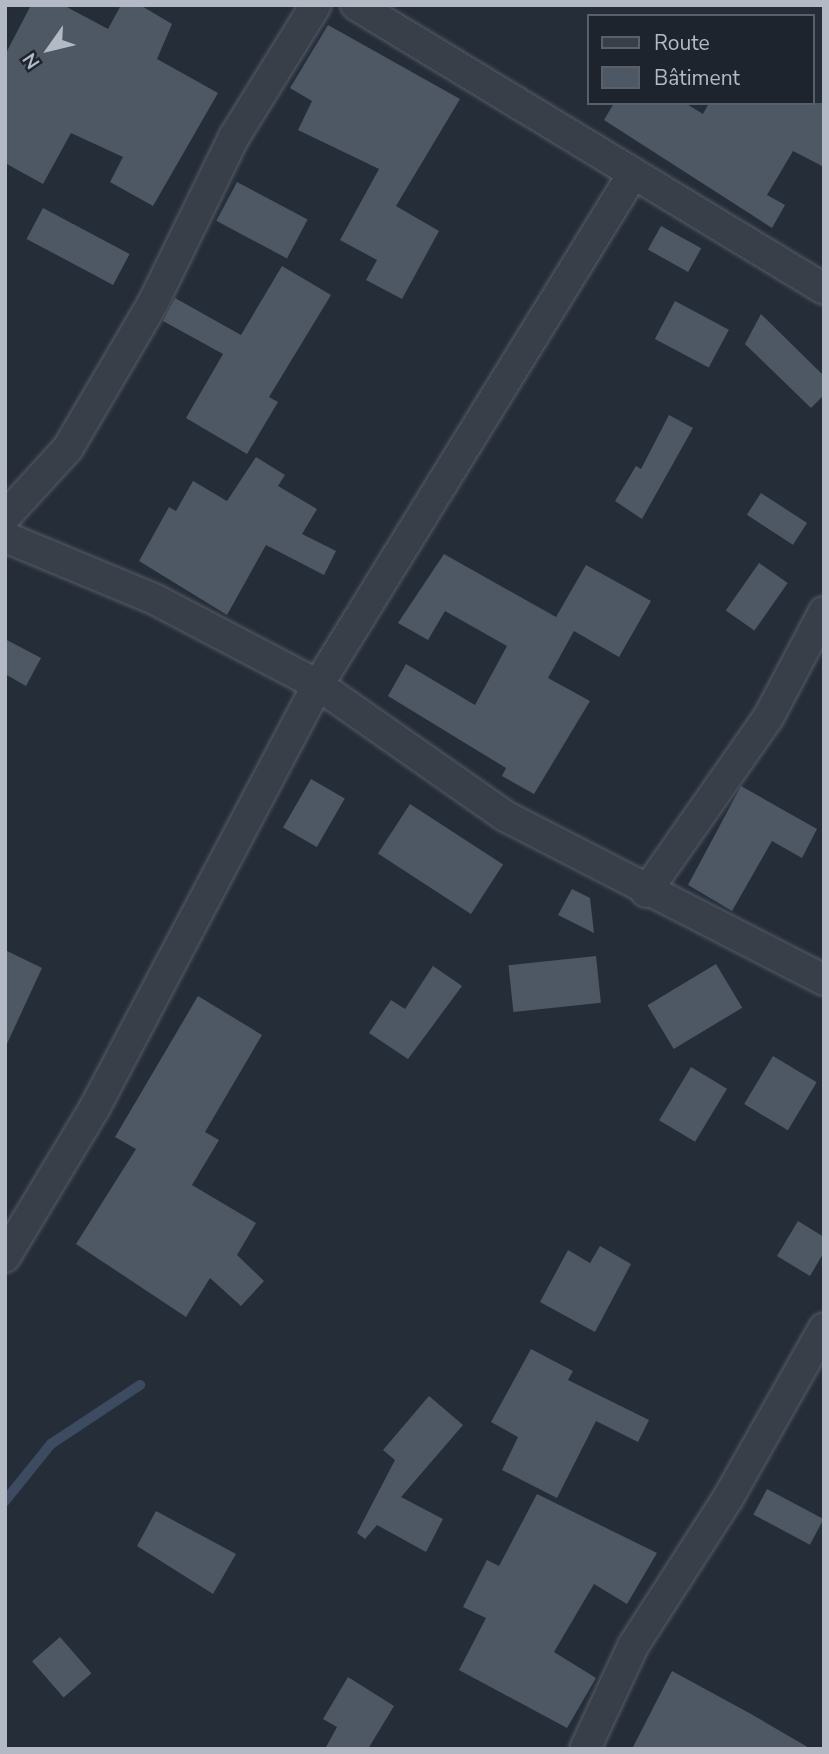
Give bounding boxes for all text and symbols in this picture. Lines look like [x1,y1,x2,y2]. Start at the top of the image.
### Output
north arrow [14,14,84,84]
legend [588,14,815,105]
text: Route [654,29,710,57]
text: N [17,48,46,74]
text: Bâtiment [654,64,740,92]

